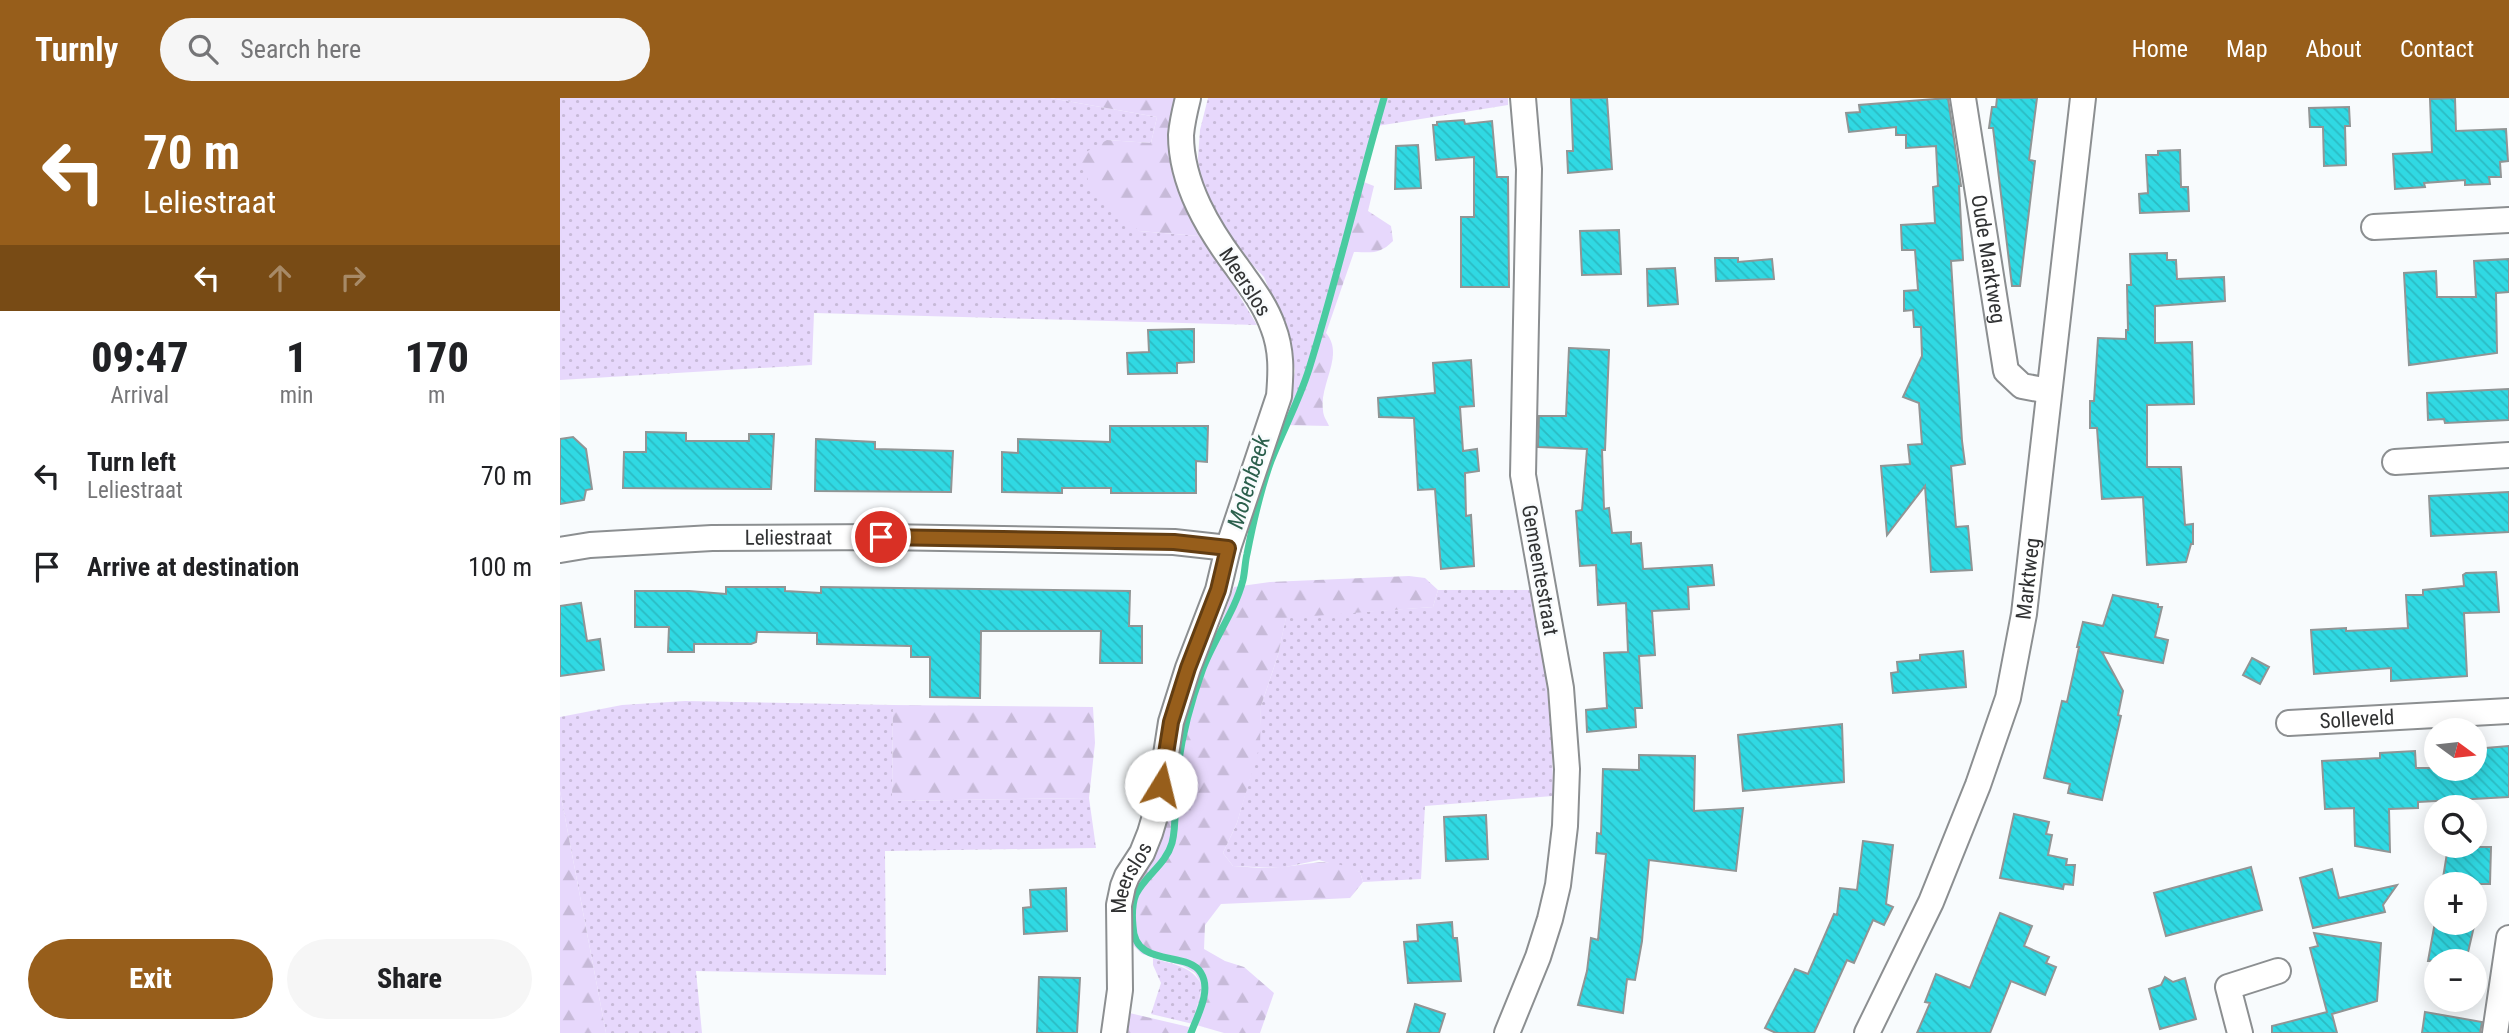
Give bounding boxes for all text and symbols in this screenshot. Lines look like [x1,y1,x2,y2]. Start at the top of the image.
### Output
search box [160,18,650,81]
text: Turnly [35,30,118,69]
icon: search [184,30,222,68]
text: Search here [240,34,361,64]
text: Home [2132,35,2188,63]
text: Map [2226,35,2268,63]
text: About [2306,35,2362,63]
text: Contact [2400,35,2474,63]
text: 70 m [143,124,240,181]
icon: left [28,126,119,217]
text: Leliestraat [143,183,276,221]
street label: Oude Marktweg [1966,193,2010,325]
street label: Meerslos [1214,243,1276,321]
icon: left [188,259,226,297]
icon: ahead [261,259,299,297]
icon: right [334,259,372,297]
text: 09:47 [91,333,188,382]
text: 1 [286,333,307,382]
text: 170 [405,333,469,382]
text: Arrival [111,382,169,409]
text: min [280,382,313,409]
text: m [428,382,445,409]
water label: Molenbeek [1222,431,1276,532]
text: Turn left [87,447,176,477]
icon: left [28,457,66,495]
text: 70 m [481,461,532,491]
text: Leliestraat [87,477,183,504]
street label: Gemeentestraat [1517,503,1563,637]
pin [851,507,911,567]
icon: arrive [862,518,900,556]
street label: Leliestraat [745,525,832,550]
street label: Marktweg [2011,537,2045,621]
icon: arrive [28,548,66,586]
text: Arrive at destination [87,552,299,582]
text: 100 m [468,552,532,582]
street label: Solleveld [2319,705,2395,733]
north arrow [2424,718,2487,780]
map controls [2424,718,2487,1012]
position arrow [1124,748,1198,822]
button: search [2424,795,2487,858]
street label: Meerslos [1107,839,1157,914]
button: + [2424,872,2487,935]
button: Exit [28,939,273,1019]
button: Share [287,939,532,1019]
button: − [2424,949,2487,1012]

